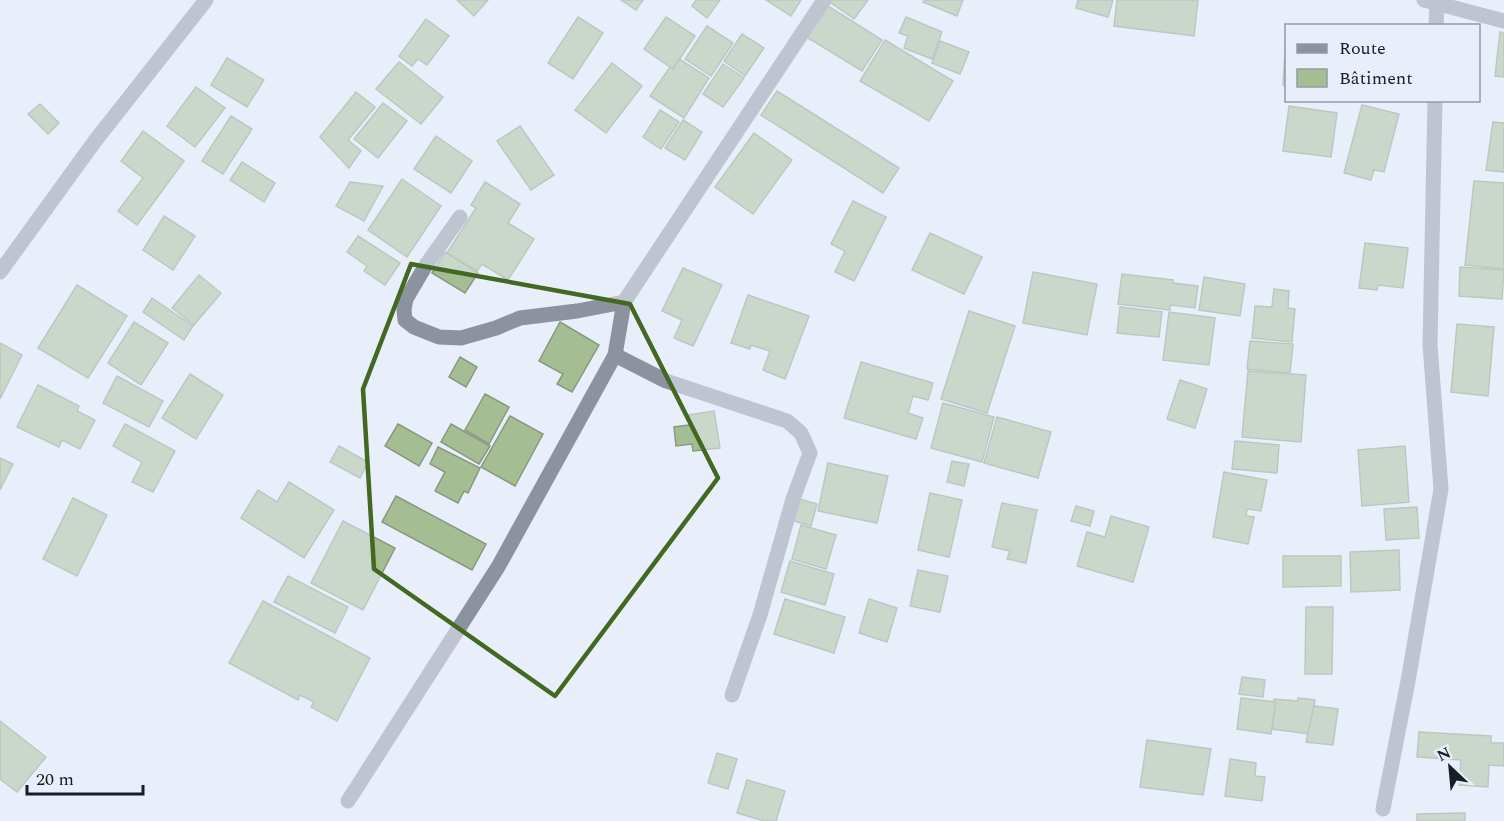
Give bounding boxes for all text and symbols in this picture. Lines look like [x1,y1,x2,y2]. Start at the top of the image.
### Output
legend [1285,24,1480,102]
text: Route [1339,35,1386,62]
text: Bâtiment [1339,65,1413,92]
north arrow [1420,737,1480,797]
text: N [1433,741,1455,768]
scale bar [27,758,142,796]
text: 20 m [36,766,74,793]

